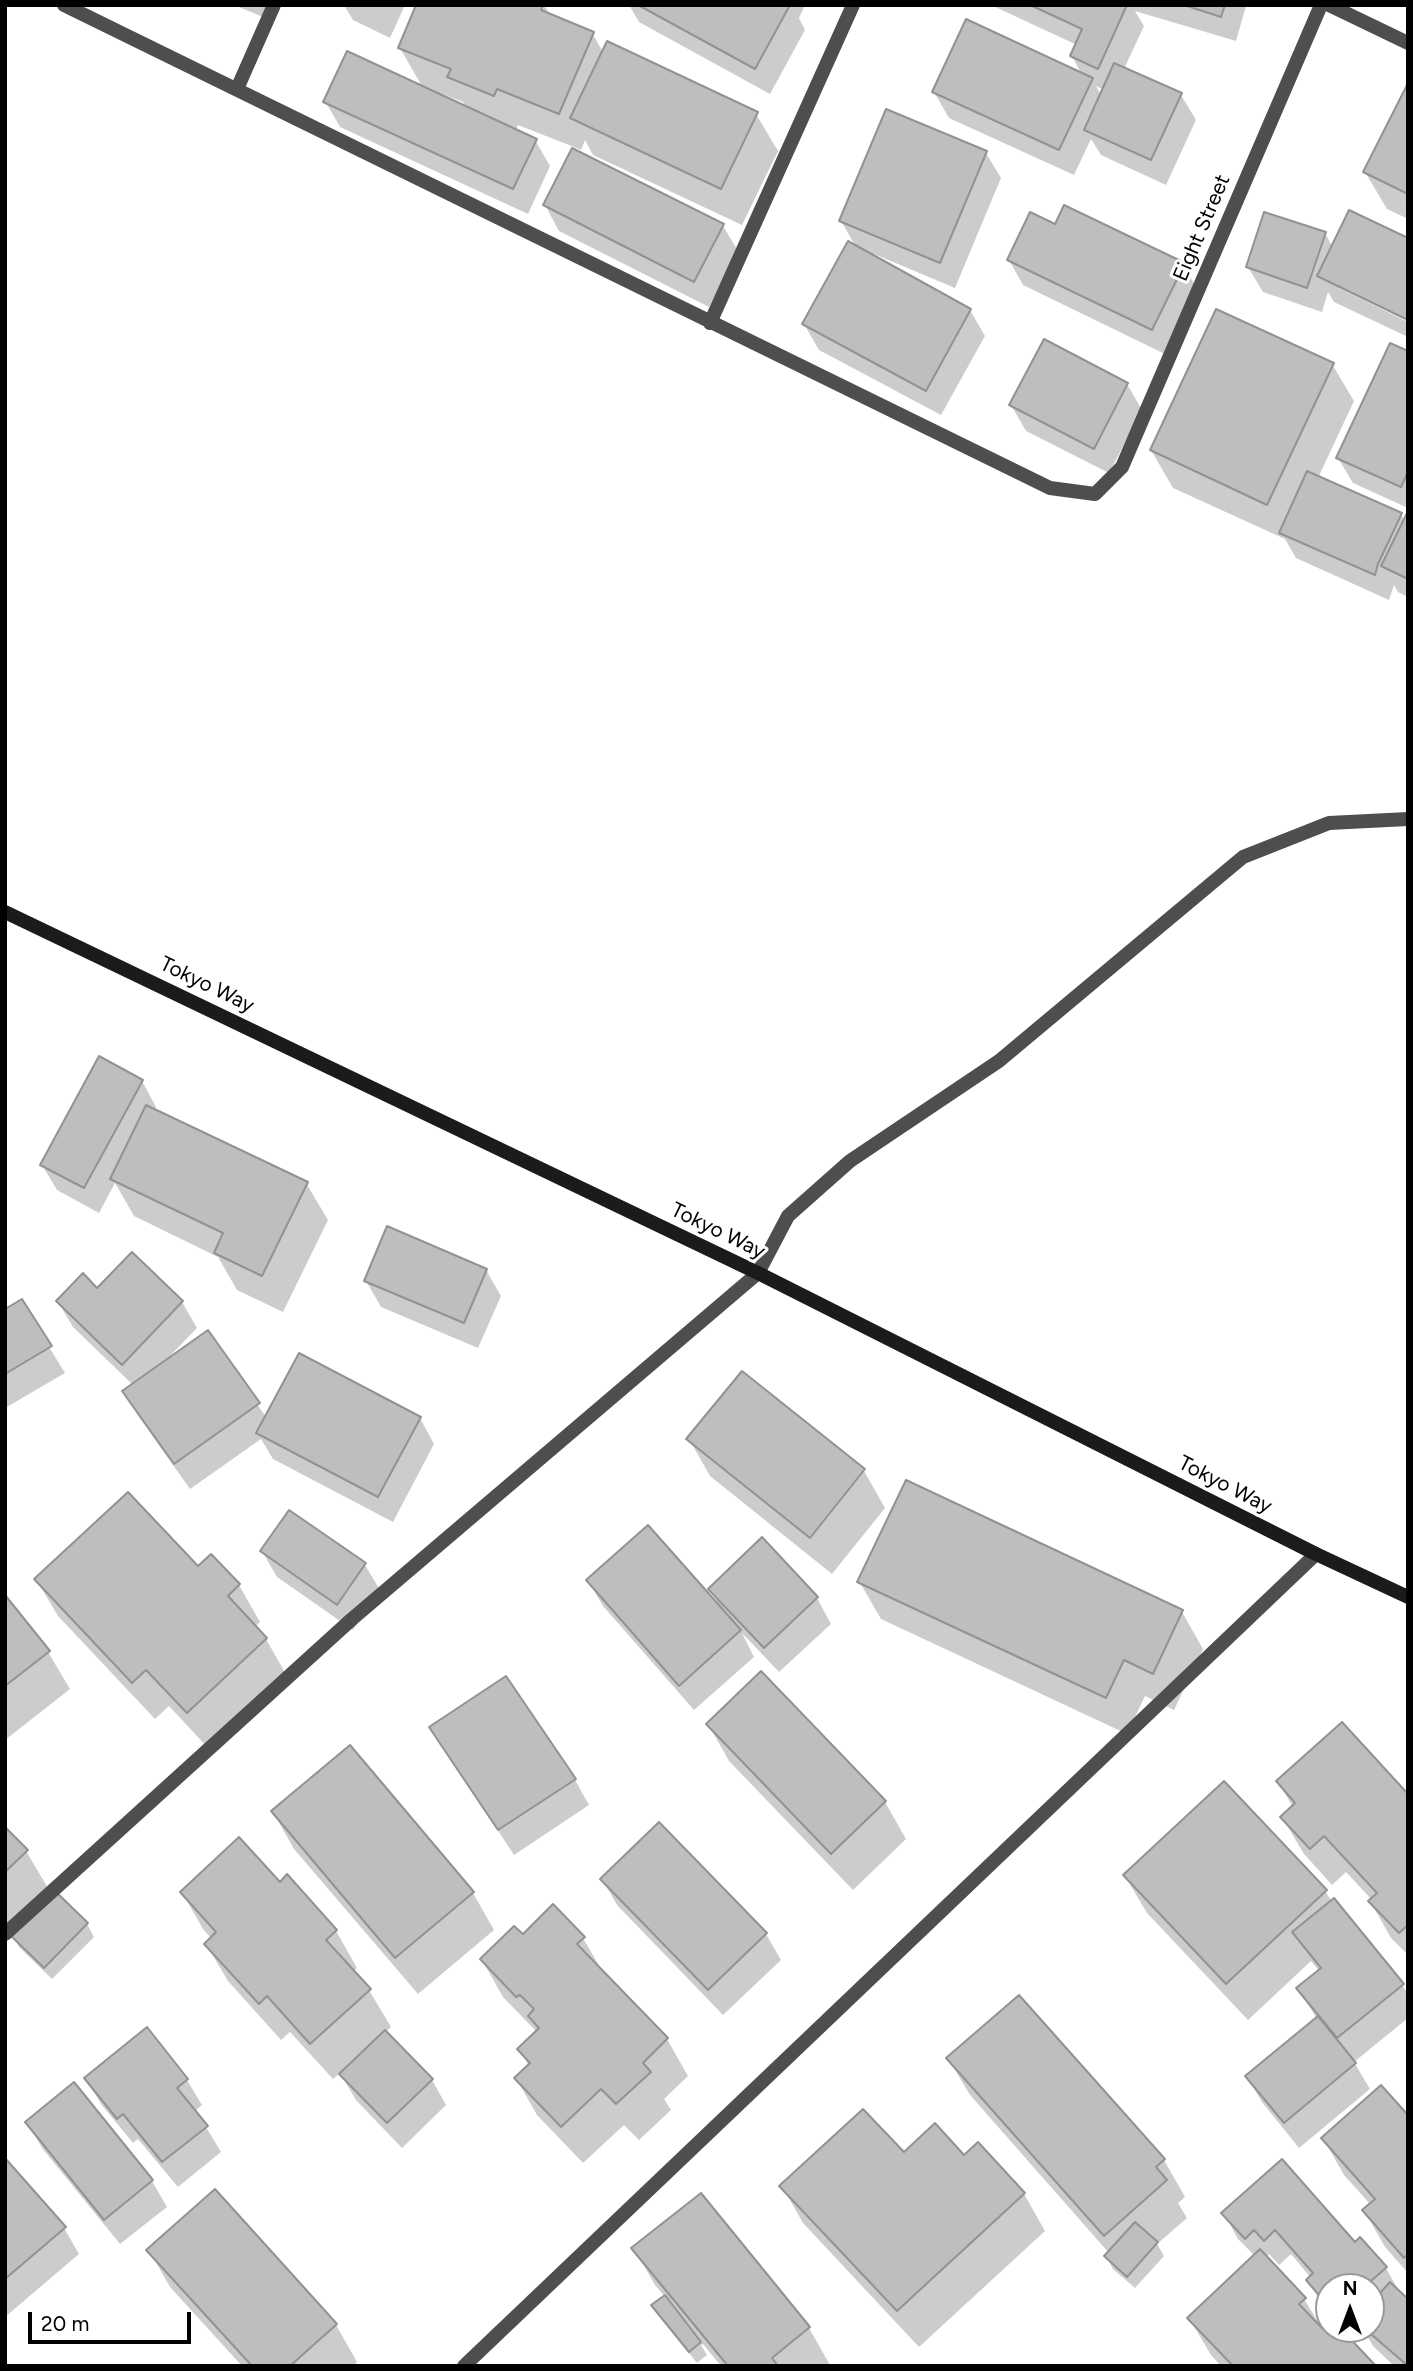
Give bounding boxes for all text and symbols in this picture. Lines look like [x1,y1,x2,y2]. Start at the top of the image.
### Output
street label: Eight Street [1168,171,1236,285]
street label: Tokyo Way [156,951,258,1019]
street label: Tokyo Way [667,1197,769,1265]
street label: Tokyo Way [1174,1451,1276,1519]
north arrow [1315,2273,1385,2343]
text: N [1343,2277,1357,2300]
scale bar [32,2298,194,2342]
text: 20 m [41,2311,89,2336]

